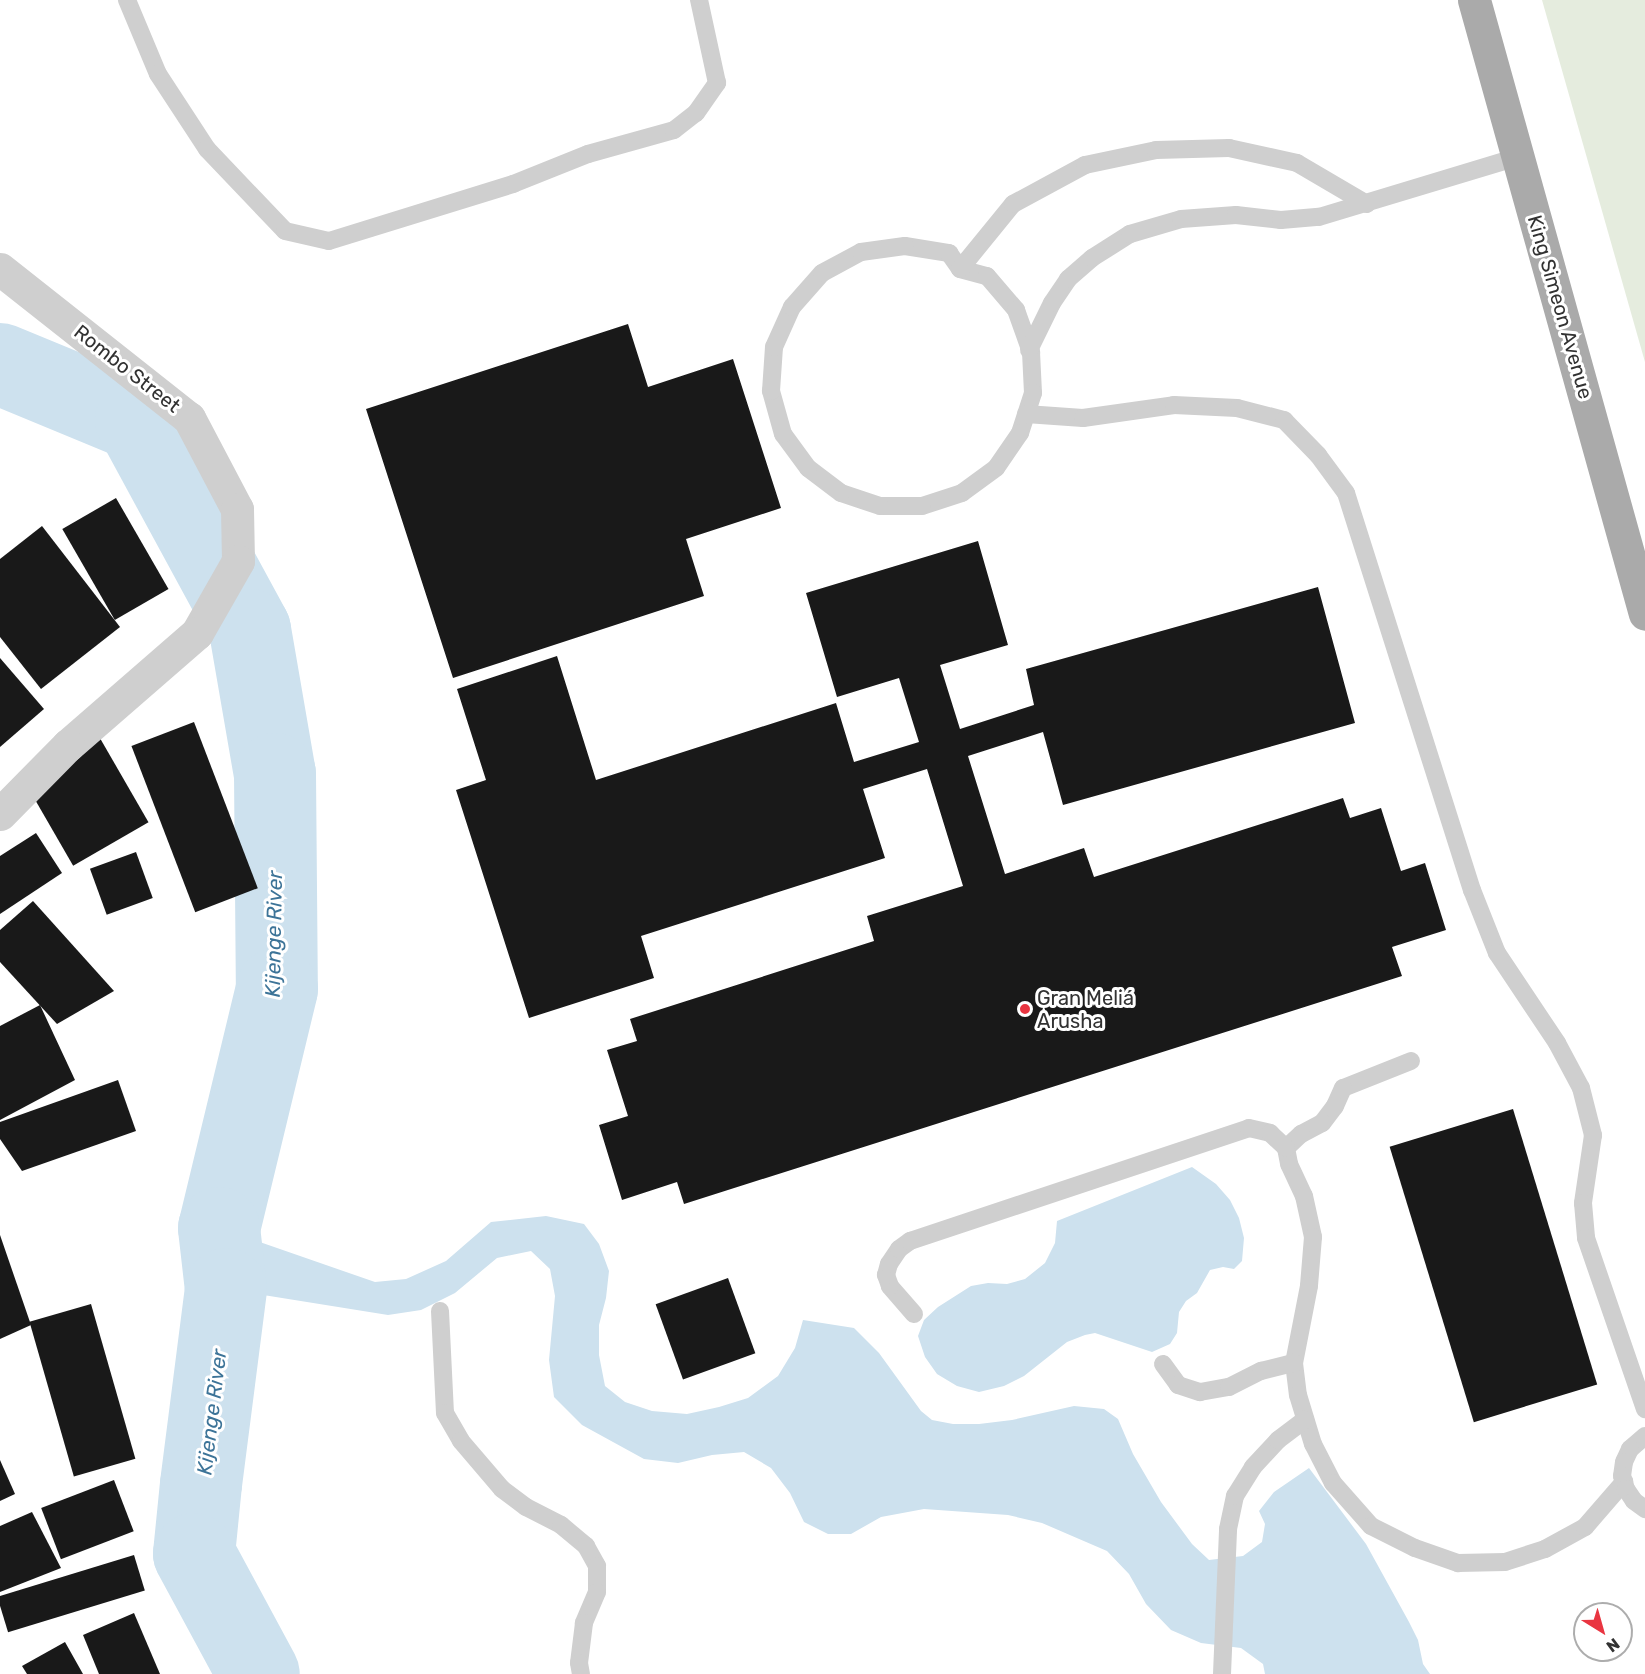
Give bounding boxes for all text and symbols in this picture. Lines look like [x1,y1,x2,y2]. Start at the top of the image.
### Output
street label: King Simeon Avenue [1522,212,1598,402]
street label: Rombo Street [69,320,185,418]
water label: Kijenge River [260,871,288,997]
place label: Gran Meliá Arusha [1037,986,1134,1033]
marker: Gran Meliá Arusha [1018,1002,1032,1016]
water label: Kijenge River [192,1348,232,1476]
north arrow [1573,1602,1633,1662]
text: N [1603,1634,1623,1656]

